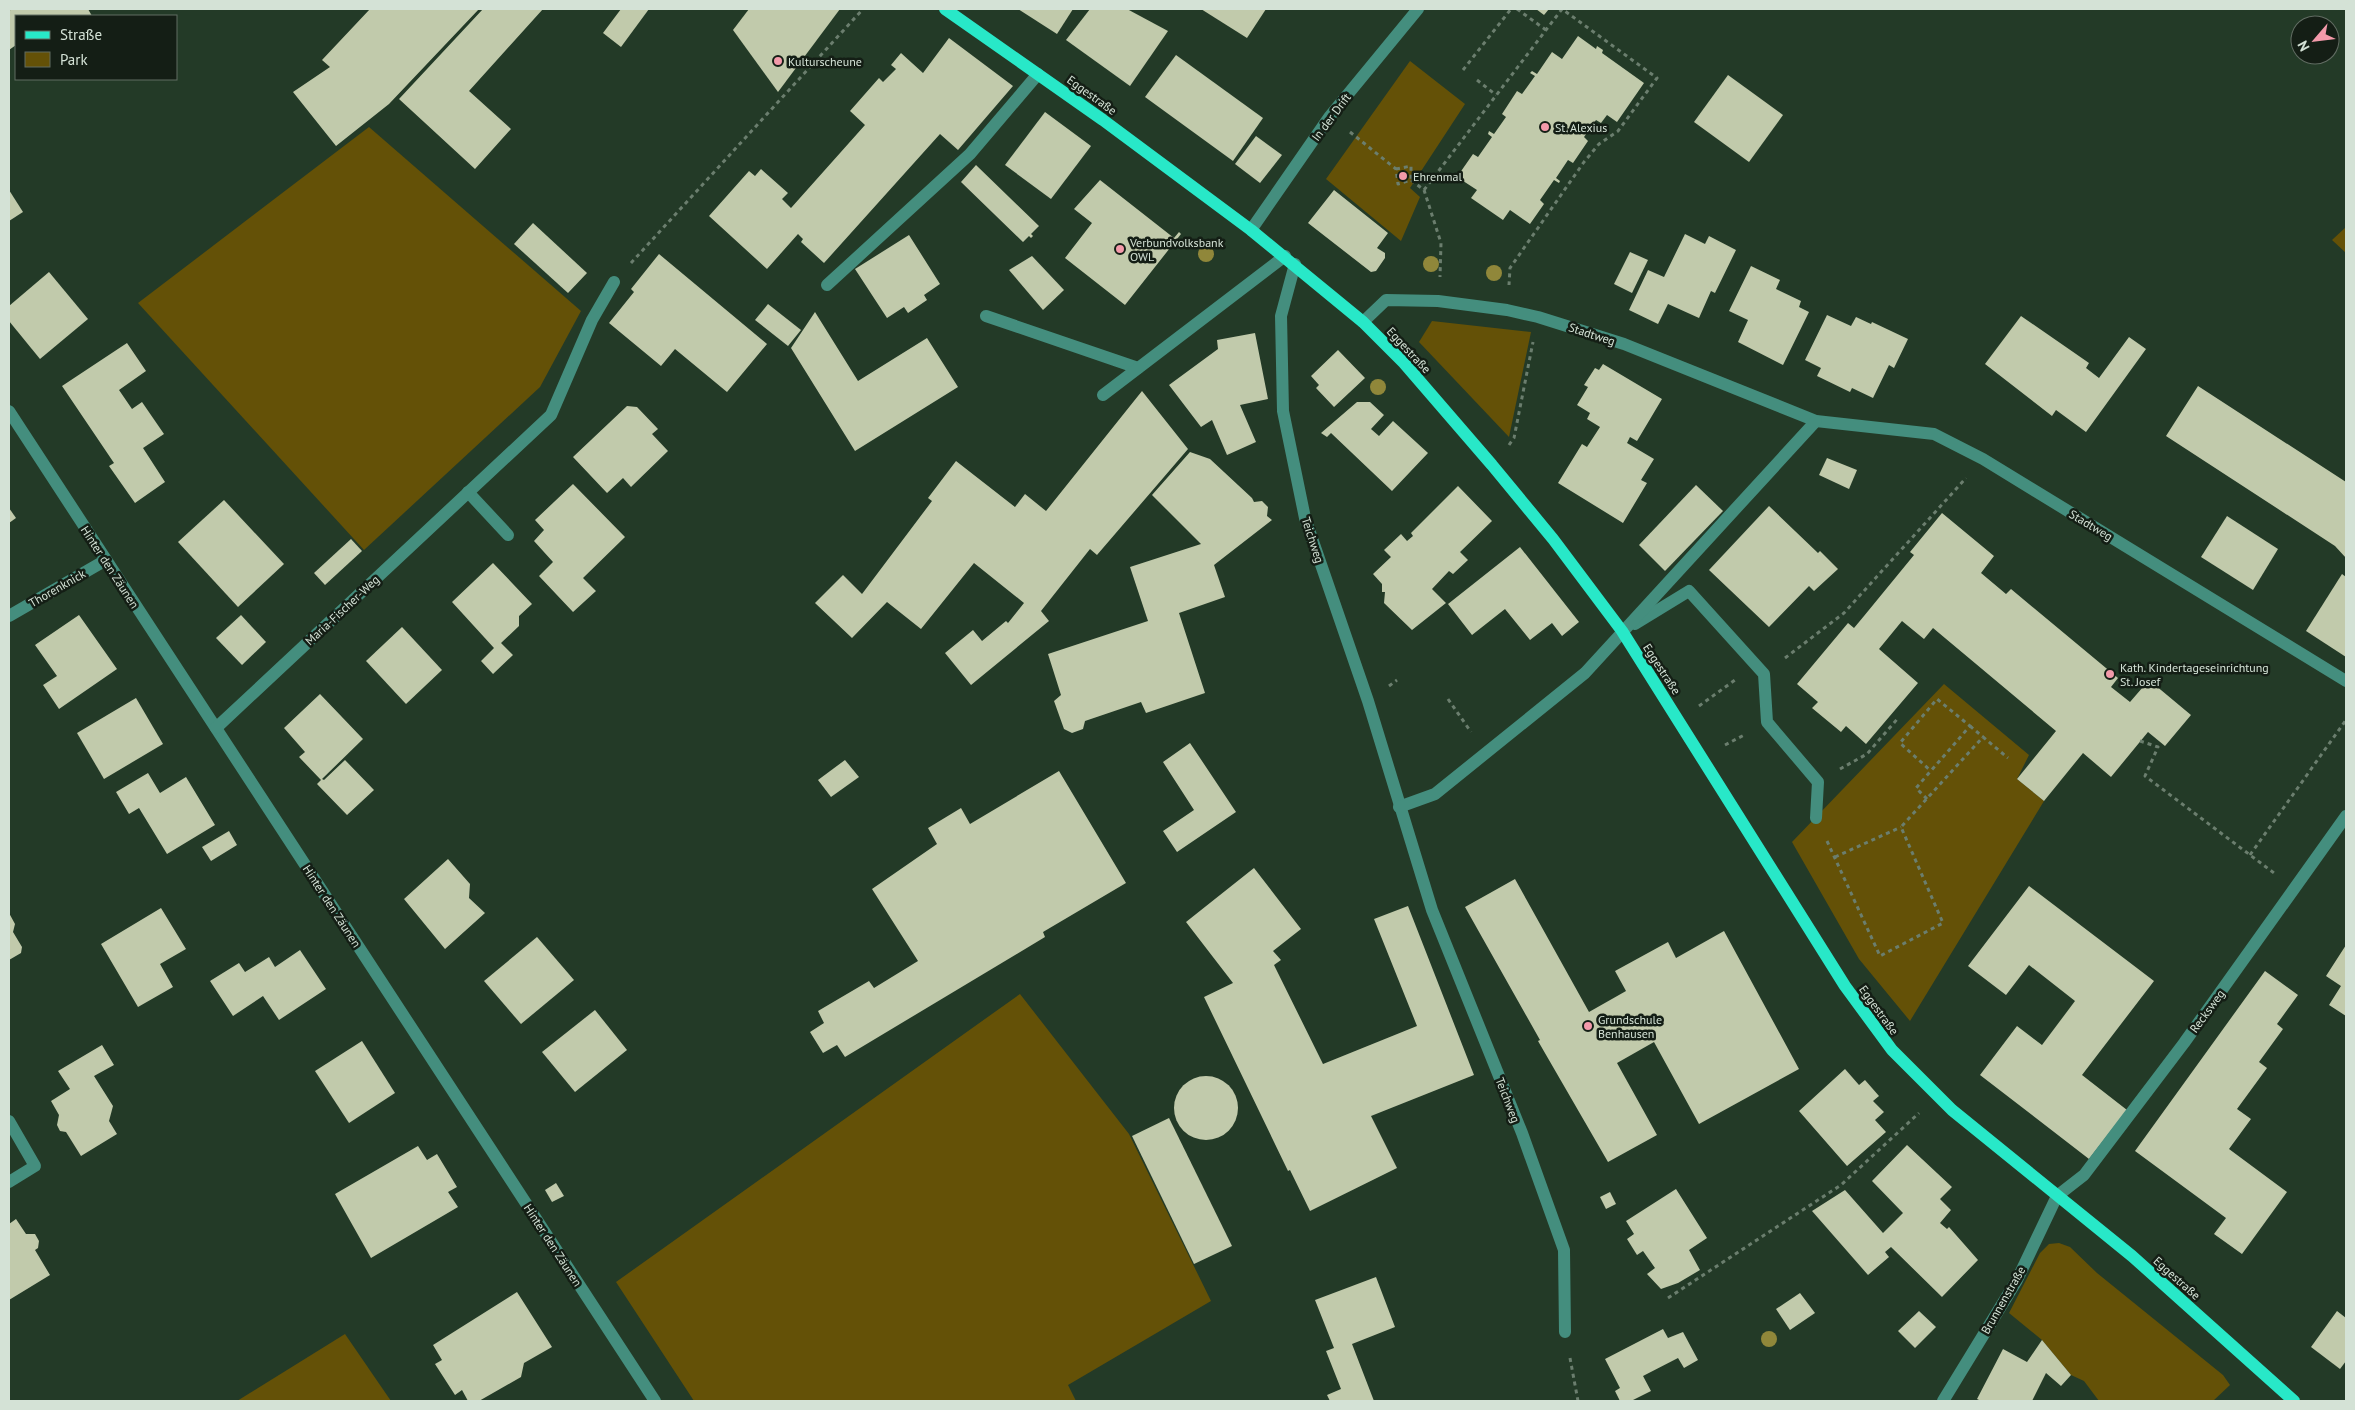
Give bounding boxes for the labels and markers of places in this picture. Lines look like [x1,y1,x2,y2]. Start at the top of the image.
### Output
place label: Kulturscheune [788,54,862,69]
marker: Kulturscheune [772,55,784,67]
place label: St. Alexius [1555,120,1607,135]
marker: St. Alexius [1539,121,1551,133]
place label: Ehrenmal [1413,169,1462,184]
marker: Ehrenmal [1397,170,1409,182]
place label: Verbundvolksbank OWL [1129,235,1224,264]
marker: Verbundvolksbank OWL [1114,243,1126,255]
place label: Kath. Kindertageseinrichtung St. Josef [2120,660,2269,689]
marker: Kath. Kindertageseinrichtung St. Josef [2104,668,2116,680]
place label: Grundschule Benhausen [1598,1012,1662,1041]
marker: Grundschule Benhausen [1582,1020,1594,1032]

